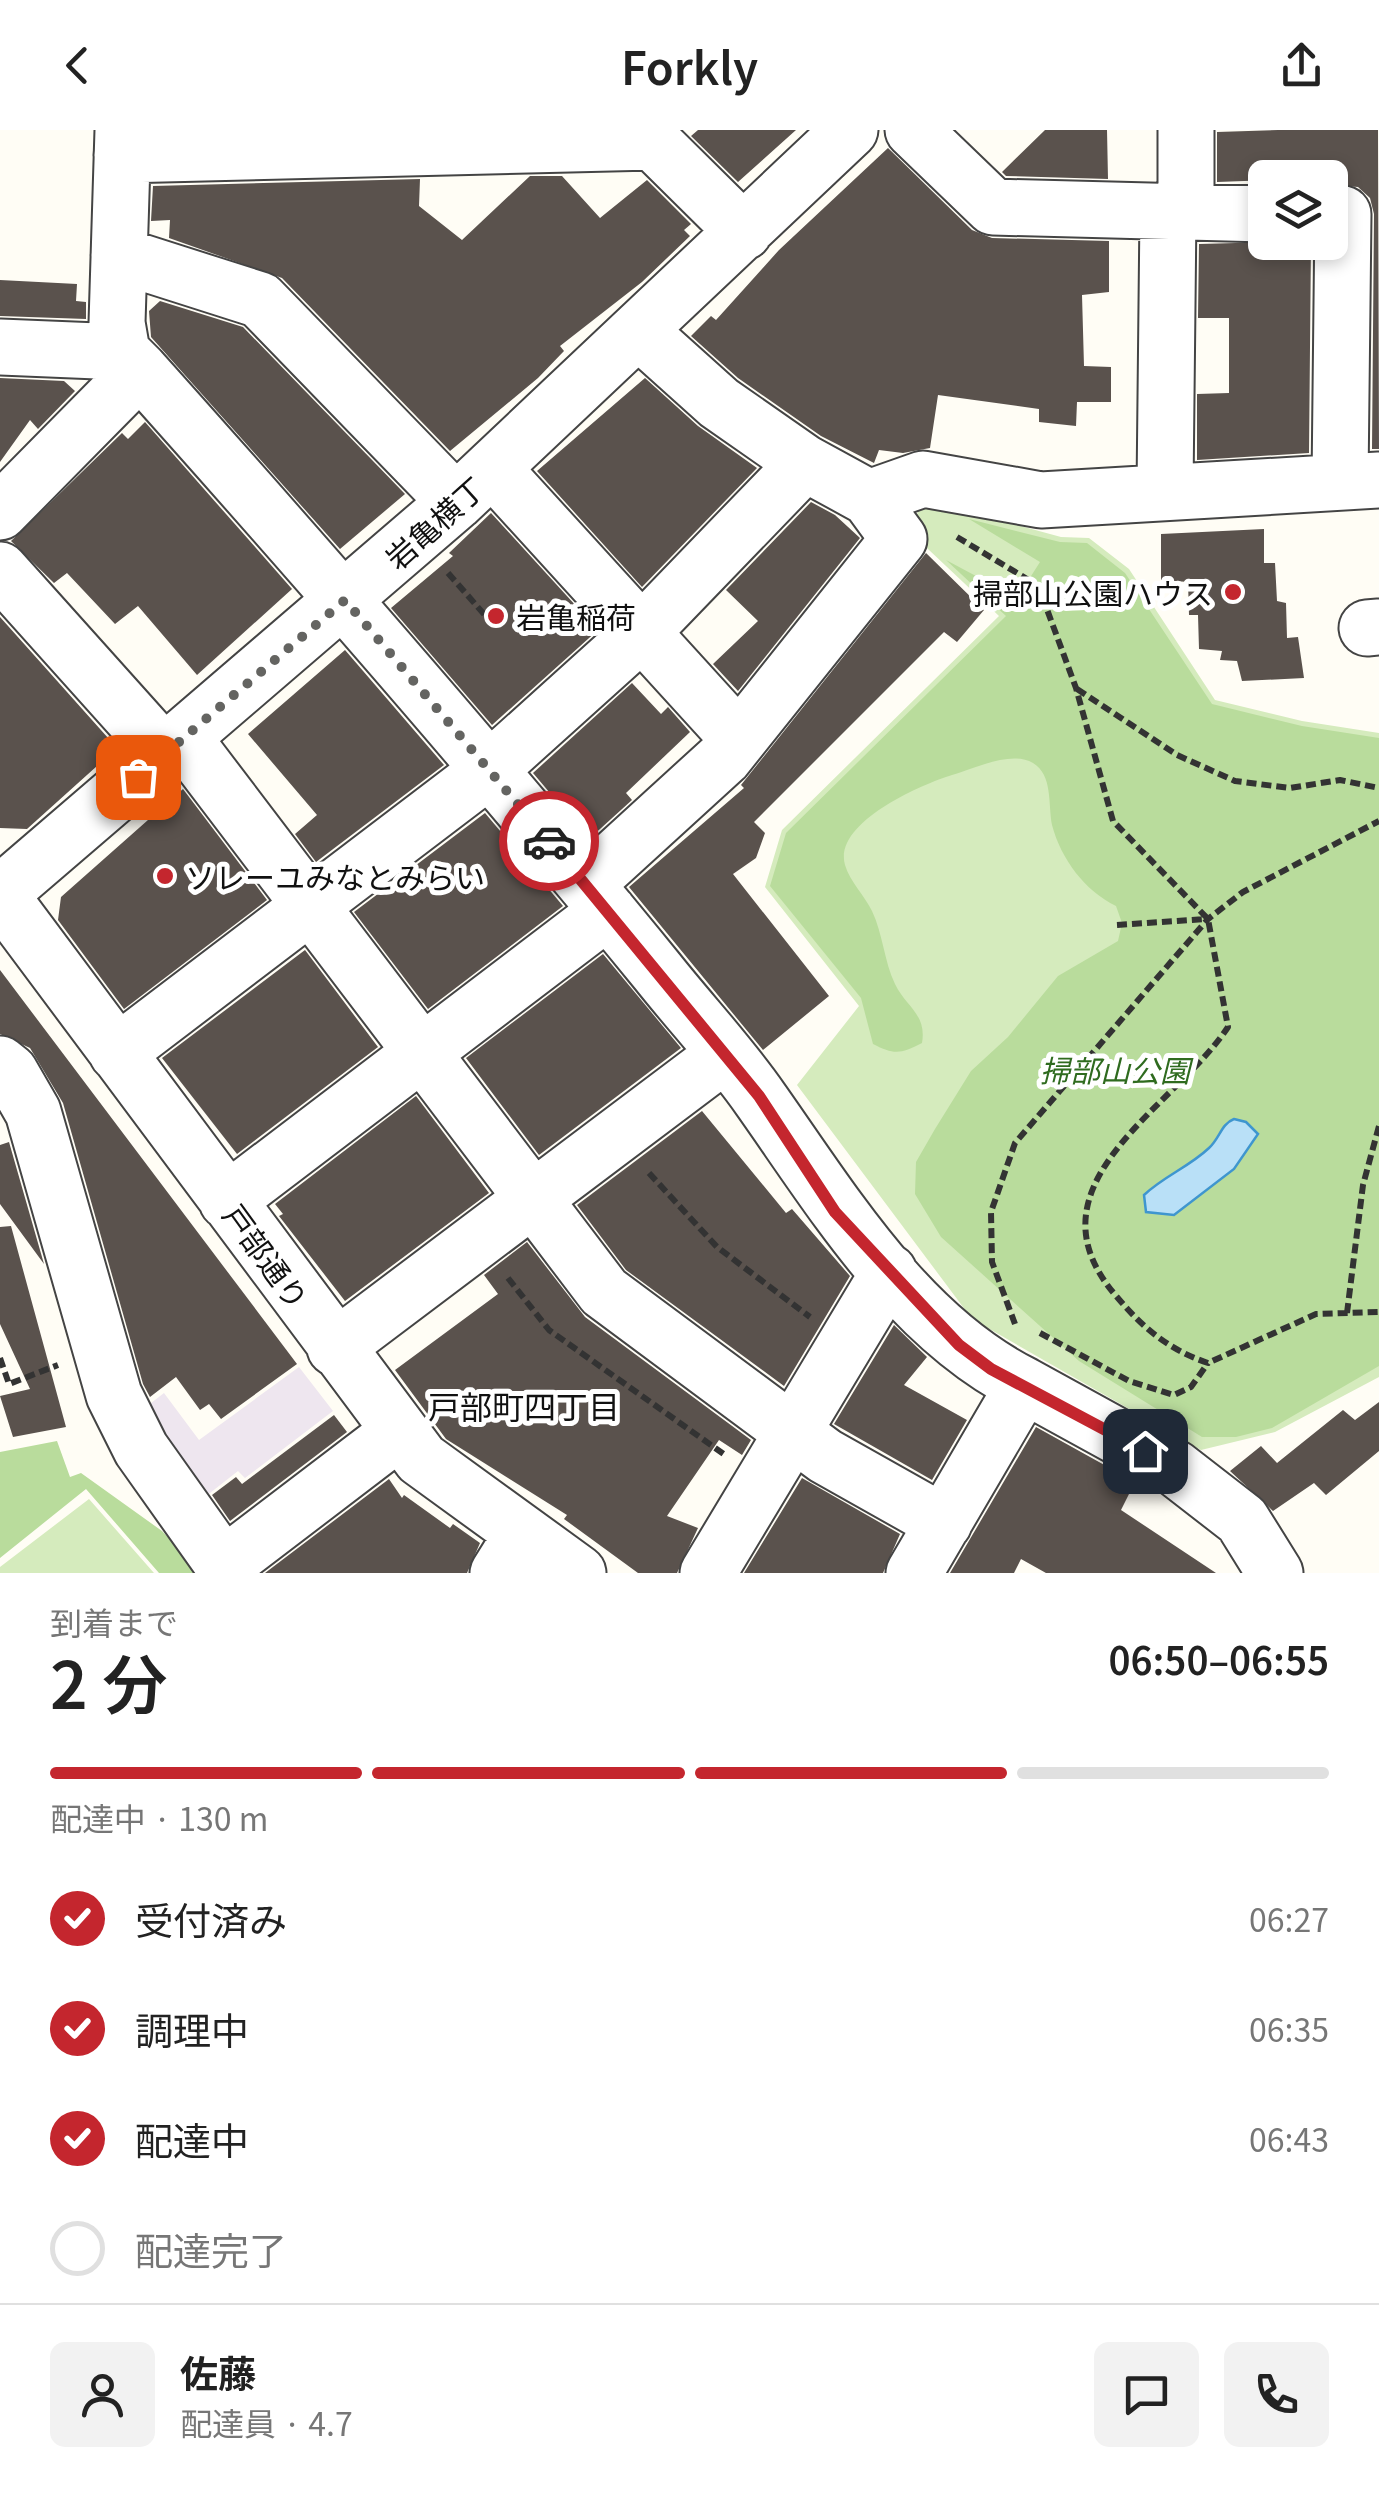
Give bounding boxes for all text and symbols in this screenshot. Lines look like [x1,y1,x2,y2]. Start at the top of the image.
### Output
text: Forkly [621,33,758,98]
icon: back [50,38,105,93]
icon: share [1274,38,1329,93]
map controls [1248,160,1348,260]
button: layers [1248,160,1348,260]
street label: 岩亀横丁 [375,466,493,578]
place label: 掃部山公園ハウス [973,570,1213,614]
marker: 掃部山公園ハウス [1222,581,1244,603]
place label: 岩亀稲荷 [516,594,636,638]
marker: 岩亀稲荷 [485,605,507,627]
pin [96,735,181,820]
icon: bag [111,750,166,805]
courier [499,791,599,891]
icon: car [522,814,577,869]
place label: ソレーユみなとみらい [185,854,485,898]
marker: ソレーユみなとみらい [154,865,176,887]
park label: 掃部山公園 [1040,1047,1194,1091]
street label: 戸部通り [214,1195,320,1317]
district label: 戸部町四丁目 [428,1382,620,1428]
pin [1103,1409,1188,1494]
icon: home [1118,1424,1173,1479]
text: 到着まで [50,1598,178,1644]
text: 06:50–06:55 [1108,1631,1329,1686]
text: 2 分 [50,1634,167,1728]
text: 配達中 · 130 m [50,1794,268,1840]
icon: check [50,1891,105,1946]
text: 受付済み [135,1891,287,1946]
text: 06:27 [1249,1895,1329,1941]
icon: check [50,2001,105,2056]
text: 調理中 [135,2001,249,2056]
text: 06:35 [1249,2005,1329,2051]
icon: check [50,2111,105,2166]
text: 配達中 [135,2111,249,2166]
text: 06:43 [1249,2115,1329,2161]
text: 配達完了 [135,2221,287,2276]
button: person [50,2342,155,2447]
button: chat [1094,2342,1199,2447]
button: phone [1224,2342,1329,2447]
text: 佐藤 [180,2344,256,2399]
text: 配達員 · 4.7 [180,2399,353,2445]

